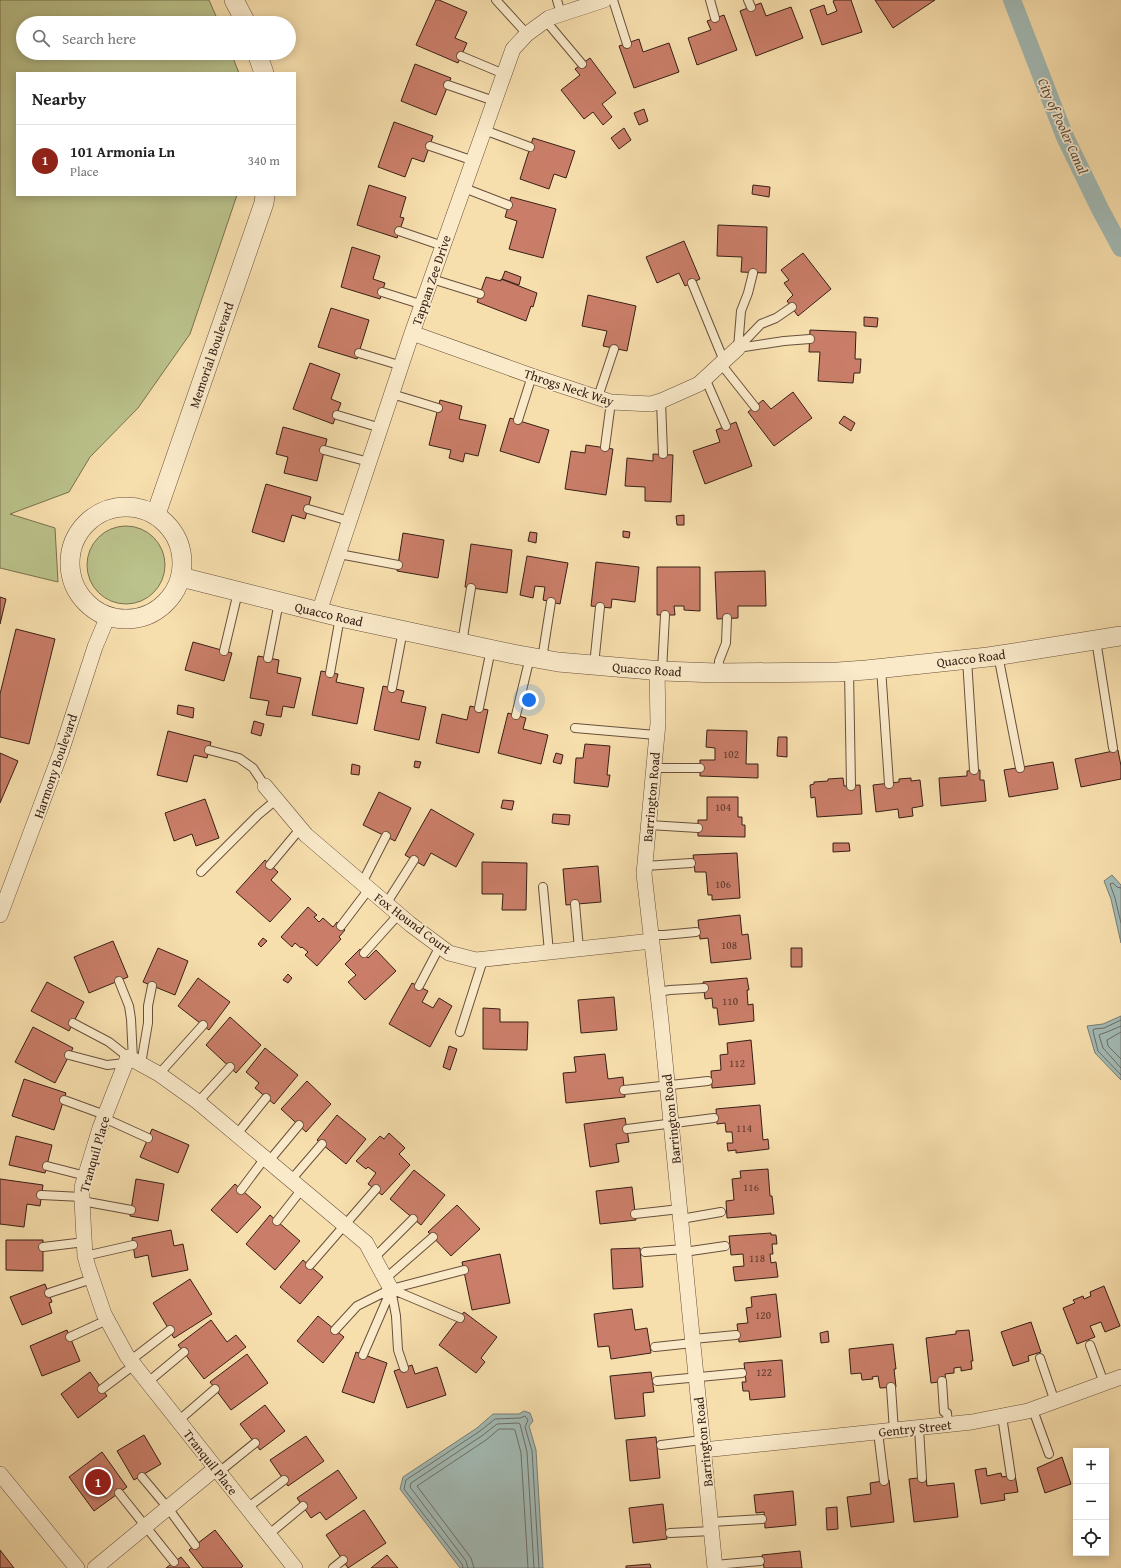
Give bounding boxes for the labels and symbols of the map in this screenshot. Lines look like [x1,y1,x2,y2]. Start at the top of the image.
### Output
water label: City of Pooler Canal [1033,75,1093,178]
street label: Tappan Zee Drive [407,232,456,328]
street label: Memorial Boulevard [184,300,239,411]
street label: Throgs Neck Way [521,364,617,411]
street label: Quacco Road [293,597,365,632]
street label: Quacco Road [936,645,1007,672]
street label: Quacco Road [612,658,682,681]
your location [519,690,539,710]
street label: Harmony Boulevard [29,711,82,821]
house number: 102 [723,746,739,762]
street label: Barrington Road [638,751,665,843]
house number: 104 [715,799,731,815]
house number: 106 [715,876,731,892]
street label: Fox Hound Court [370,888,455,959]
house number: 108 [721,937,737,953]
house number: 110 [722,993,738,1009]
house number: 112 [729,1055,745,1071]
street label: Barrington Road [657,1073,686,1165]
street label: Tranquil Place [75,1114,114,1195]
house number: 114 [736,1120,752,1136]
house number: 116 [743,1179,759,1195]
house number: 118 [749,1250,765,1266]
house number: 120 [755,1307,771,1323]
house number: 122 [756,1364,772,1380]
street label: Barrington Road [689,1396,718,1488]
street label: Gentry Street [878,1415,953,1442]
street label: Tranquil Place [179,1425,242,1499]
pin: 1 [85,1467,111,1497]

